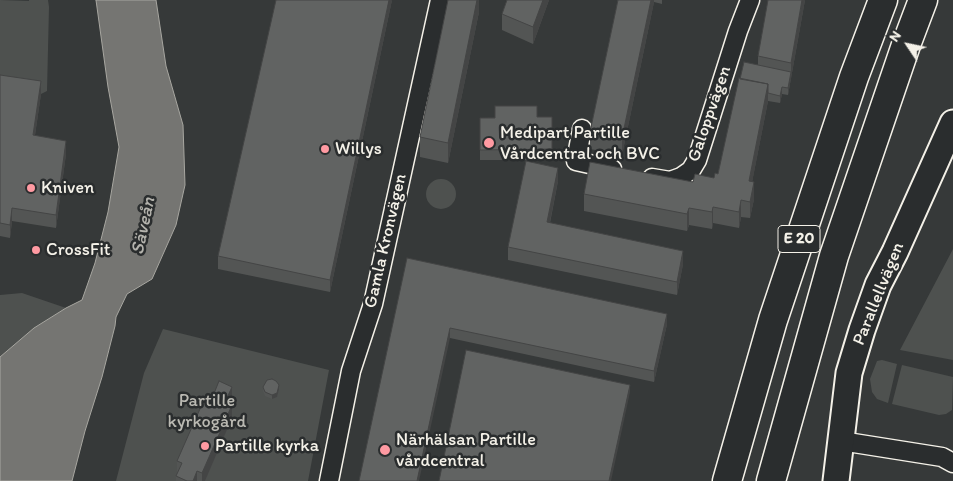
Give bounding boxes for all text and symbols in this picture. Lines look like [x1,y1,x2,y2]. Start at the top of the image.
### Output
north arrow [883,20,933,70]
text: N [885,28,905,45]
street label: Galoppvägen [683,63,737,165]
place label: Medipart Partille Vårdcentral och BVC [500,122,660,164]
marker: Medipart Partille Vårdcentral och BVC [482,136,496,150]
place label: Willys [335,138,382,160]
marker: Willys [319,143,331,155]
street label: Gamla Kronvägen [360,172,412,310]
place label: Kniven [41,177,94,199]
marker: Kniven [25,182,37,194]
water label: Säveån [127,195,161,257]
road number: E 20 [778,225,820,252]
place label: CrossFit [46,239,111,261]
street label: Parallellvägen [849,239,909,349]
marker: CrossFit [30,244,42,256]
park label: Partille kyrkogård [168,390,246,432]
place label: Närhälsan Partille vårdcentral [396,429,536,472]
place label: Partille kyrka [215,435,319,457]
marker: Partille kyrka [199,440,211,452]
marker: Närhälsan Partille vårdcentral [378,443,392,457]

